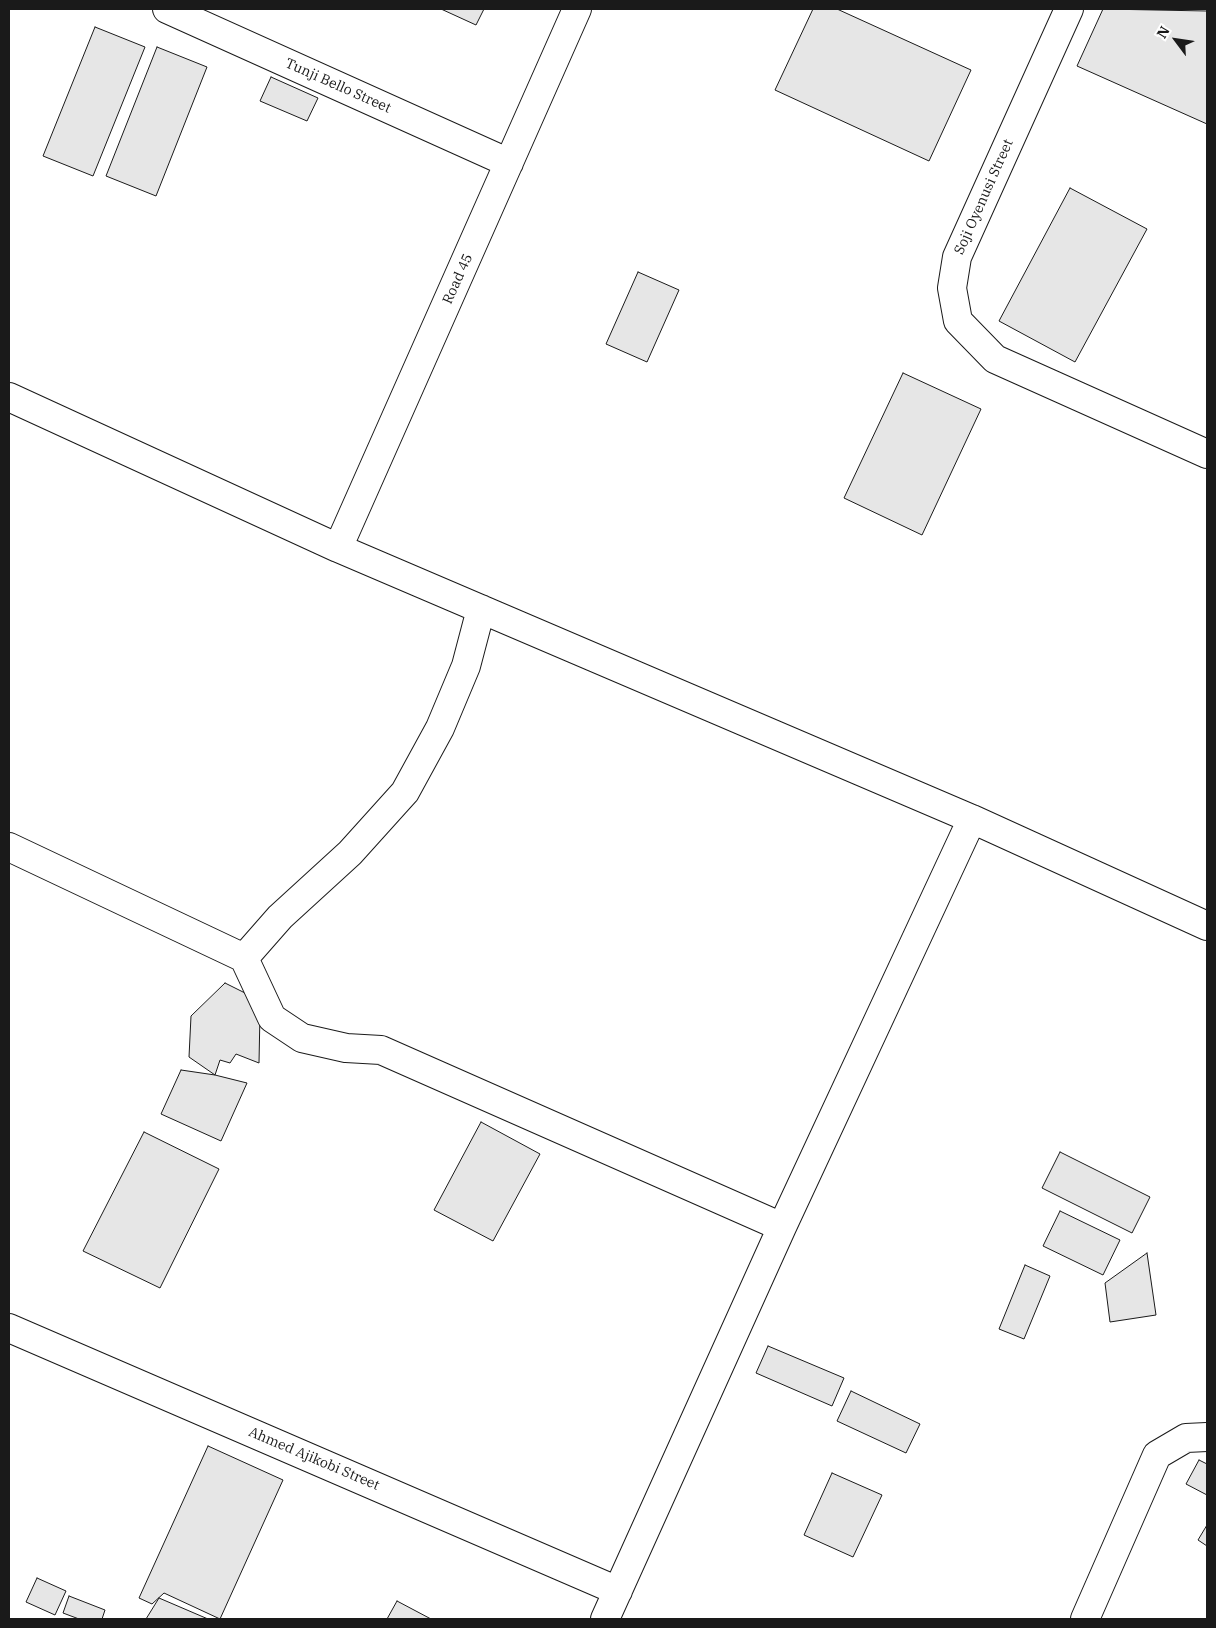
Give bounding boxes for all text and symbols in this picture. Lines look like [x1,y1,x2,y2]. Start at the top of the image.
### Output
north arrow [1151,15,1201,65]
text: N [1153,23,1174,42]
street label: Tunji Bello Street [282,55,394,117]
street label: Soji Oyenusi Street [951,137,1017,257]
street label: Road 45 [439,251,477,307]
street label: Ahmed Ajikobi Street [246,1424,382,1494]

